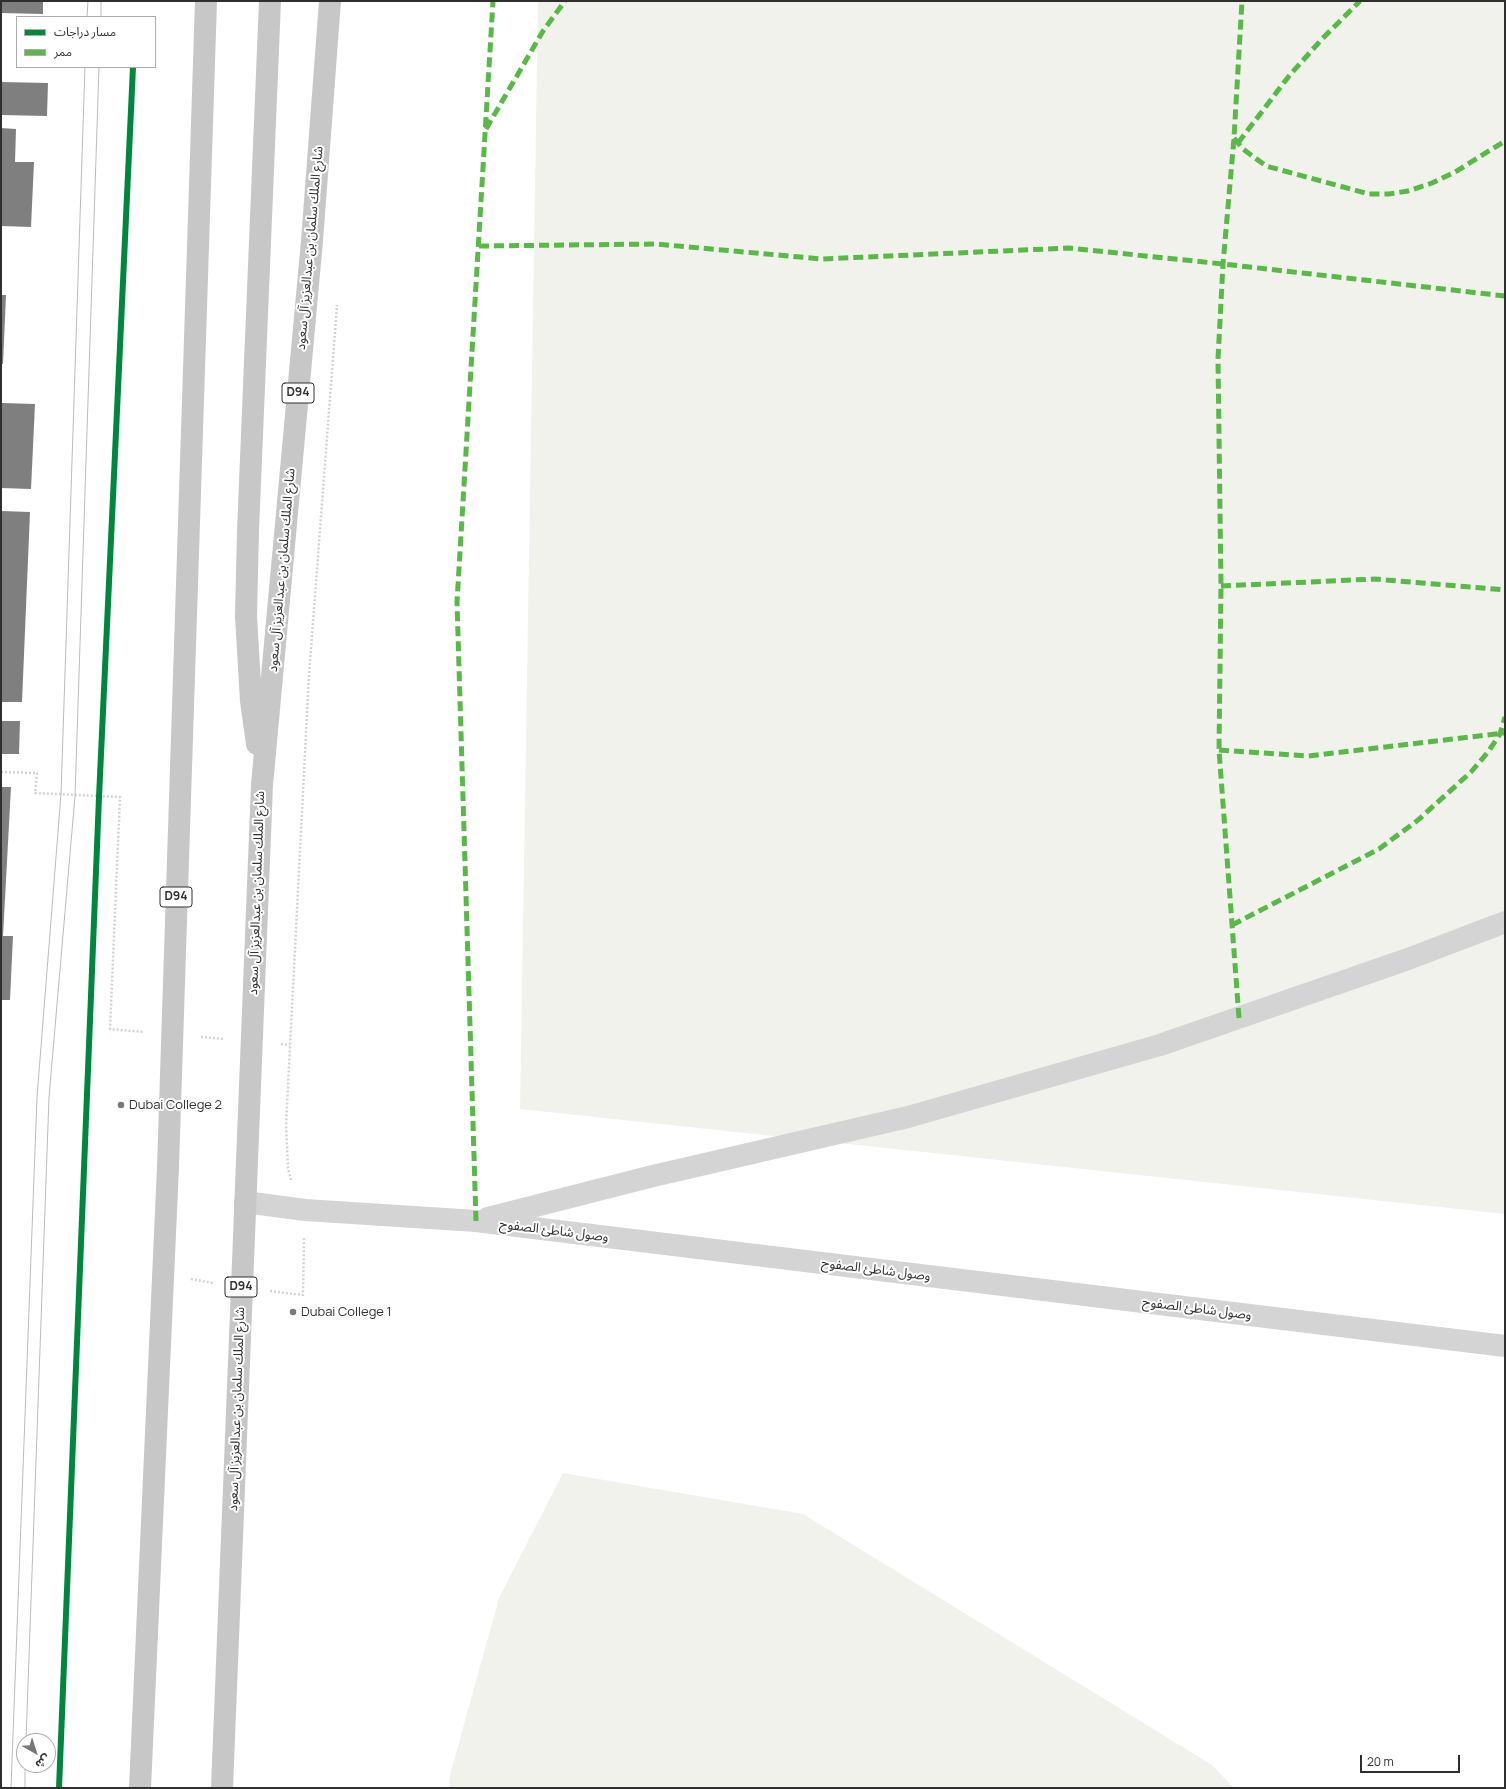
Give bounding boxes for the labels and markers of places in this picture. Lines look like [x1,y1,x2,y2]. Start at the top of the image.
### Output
place label: Dubai College 2 [129,1097,222,1113]
marker: Dubai College 2 [116,1100,126,1110]
place label: Dubai College 1 [301,1304,392,1320]
marker: Dubai College 1 [288,1307,298,1317]

